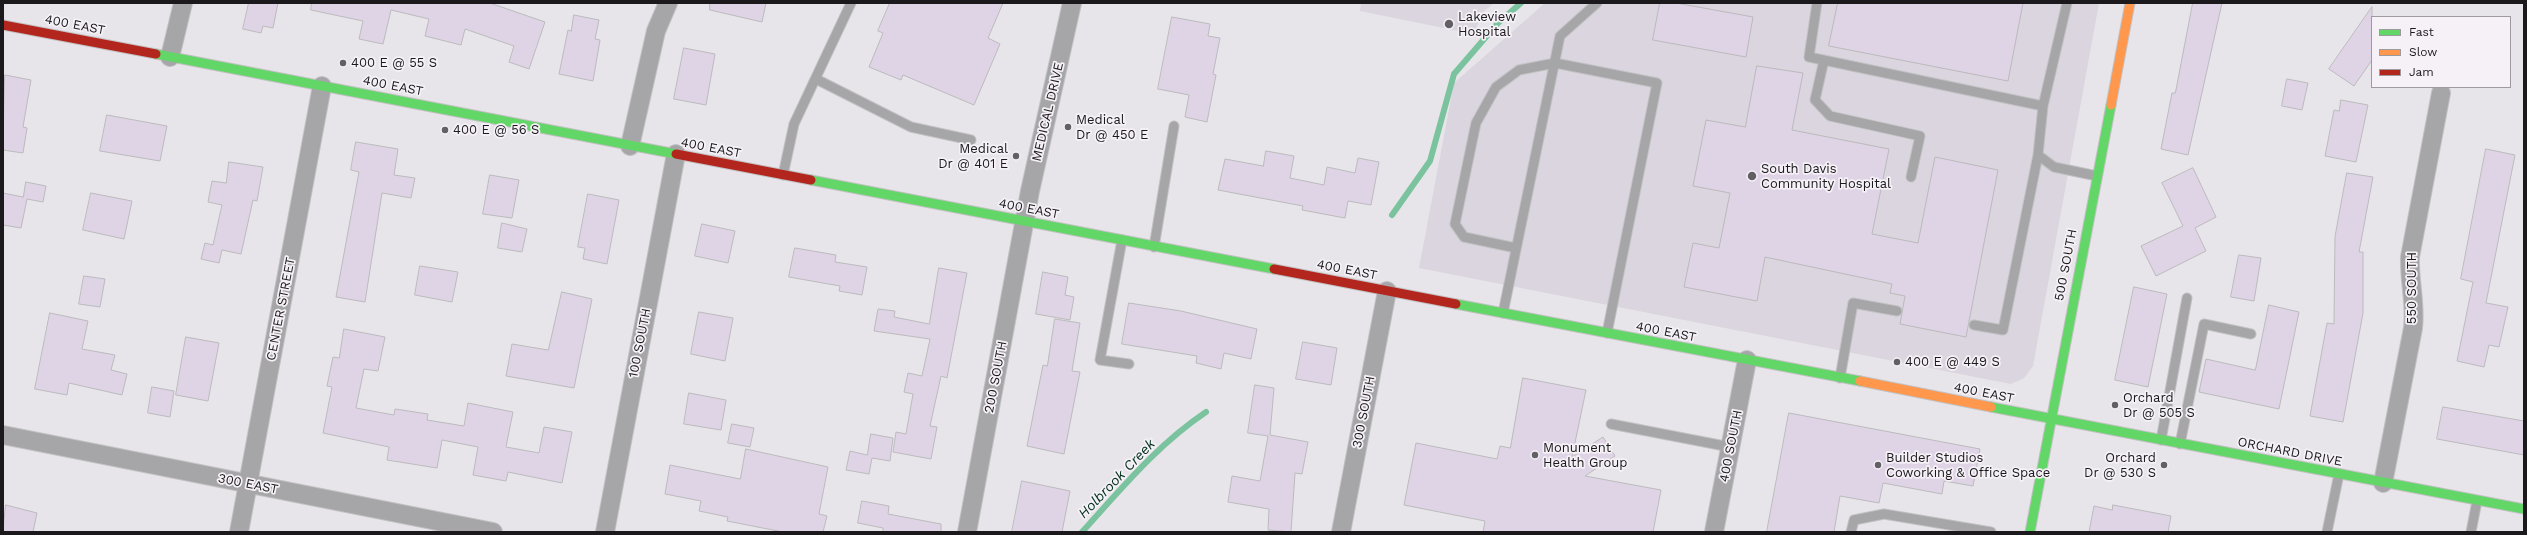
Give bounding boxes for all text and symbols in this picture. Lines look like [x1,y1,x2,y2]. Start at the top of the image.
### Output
place label: Lakeview Hospital [1458,9,1516,40]
street label: 400 EAST [44,12,106,38]
legend [2371,16,2511,88]
marker: Lakeview Hospital [1443,18,1455,30]
text: Fast [2409,25,2434,39]
text: Slow [2409,45,2437,59]
place label: 400 E @ 55 S [351,55,437,71]
marker: 400 E @ 55 S [338,58,348,68]
street label: MEDICAL DRIVE [1029,61,1067,163]
text: Jam [2409,65,2434,79]
street label: 400 EAST [362,73,424,99]
place label: Medical Dr @ 450 E [1076,112,1148,143]
place label: 400 E @ 56 S [453,122,539,138]
marker: Medical Dr @ 450 E [1063,122,1073,132]
marker: 400 E @ 56 S [440,125,450,135]
street label: 400 EAST [680,135,742,161]
place label: Medical Dr @ 401 E [938,141,1008,172]
marker: Medical Dr @ 401 E [1011,151,1021,161]
place label: South Davis Community Hospital [1761,161,1891,192]
marker: South Davis Community Hospital [1746,170,1758,182]
street label: 400 EAST [998,196,1060,222]
street label: 500 SOUTH [2051,228,2081,302]
street label: 550 SOUTH [2404,252,2420,324]
street label: CENTER STREET [263,256,299,362]
street label: 400 EAST [1316,257,1378,283]
street label: 100 SOUTH [626,307,654,379]
street label: 400 EAST [1635,319,1697,345]
street label: 200 SOUTH [981,340,1011,414]
place label: 400 E @ 449 S [1905,354,2000,370]
marker: 400 E @ 449 S [1892,357,1902,367]
street label: 300 SOUTH [1349,375,1379,449]
street label: 400 EAST [1953,380,2015,406]
place label: Orchard Dr @ 505 S [2123,390,2195,421]
marker: Orchard Dr @ 505 S [2110,400,2120,410]
street label: 400 SOUTH [1716,409,1746,483]
street label: ORCHARD DRIVE [2236,434,2344,470]
water label: Holbrook Creek [1075,436,1159,522]
place label: Monument Health Group [1543,440,1627,471]
marker: Monument Health Group [1530,450,1540,460]
place label: Builder Studios Coworking & Office Space [1886,450,2050,481]
place label: Orchard Dr @ 530 S [2084,450,2156,481]
marker: Builder Studios Coworking & Office Space [1873,460,1883,470]
marker: Orchard Dr @ 530 S [2159,460,2169,470]
street label: 300 EAST [217,471,279,497]

